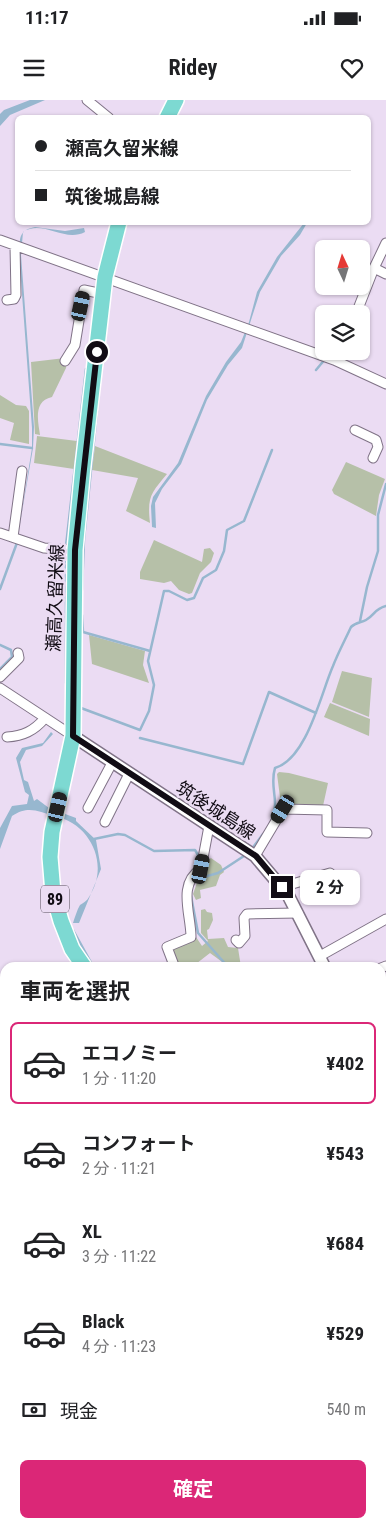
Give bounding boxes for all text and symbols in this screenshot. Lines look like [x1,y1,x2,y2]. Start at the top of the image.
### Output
text: 11:17 [25,6,69,29]
icon: menu [20,54,48,82]
icon: heart [338,54,366,82]
text: Ridey [169,55,217,80]
text: 瀬高久留米線 [65,137,179,160]
text: 筑後城島線 [65,185,160,208]
north arrow [315,240,370,295]
map controls [315,240,370,360]
car [70,290,91,322]
button: layers [315,305,370,360]
route start [86,341,108,363]
street label: 瀬高久留米線 [43,544,67,652]
street label: 筑後城島線 [173,777,259,843]
car [47,791,68,823]
car [268,792,297,826]
car [190,853,211,885]
callout: 2 分 [300,870,360,904]
route end [271,876,293,898]
text: 2 分 [316,878,344,897]
road number: 89 [41,886,69,912]
text: 車両を選択 [20,979,130,1004]
icon: car [22,1041,67,1086]
text: エコノミー [82,1042,177,1065]
text: ¥402 [326,1052,364,1075]
text: 1 分 · 11:20 [82,1069,156,1088]
icon: car [22,1131,67,1176]
text: コンフォート [82,1132,195,1155]
text: ¥543 [326,1142,364,1165]
text: 2 分 · 11:21 [82,1159,156,1178]
text: XL [82,1220,102,1243]
icon: car [22,1221,67,1266]
text: ¥684 [326,1232,364,1255]
text: 3 分 · 11:22 [82,1247,156,1266]
text: Black [82,1310,124,1333]
icon: car [22,1311,67,1356]
text: ¥529 [326,1322,364,1345]
text: 4 分 · 11:23 [82,1337,156,1356]
icon: cash [20,1396,48,1424]
text: 現金 [60,1400,98,1423]
text: 540 m [327,1400,366,1419]
button: 確定 [20,1460,366,1518]

